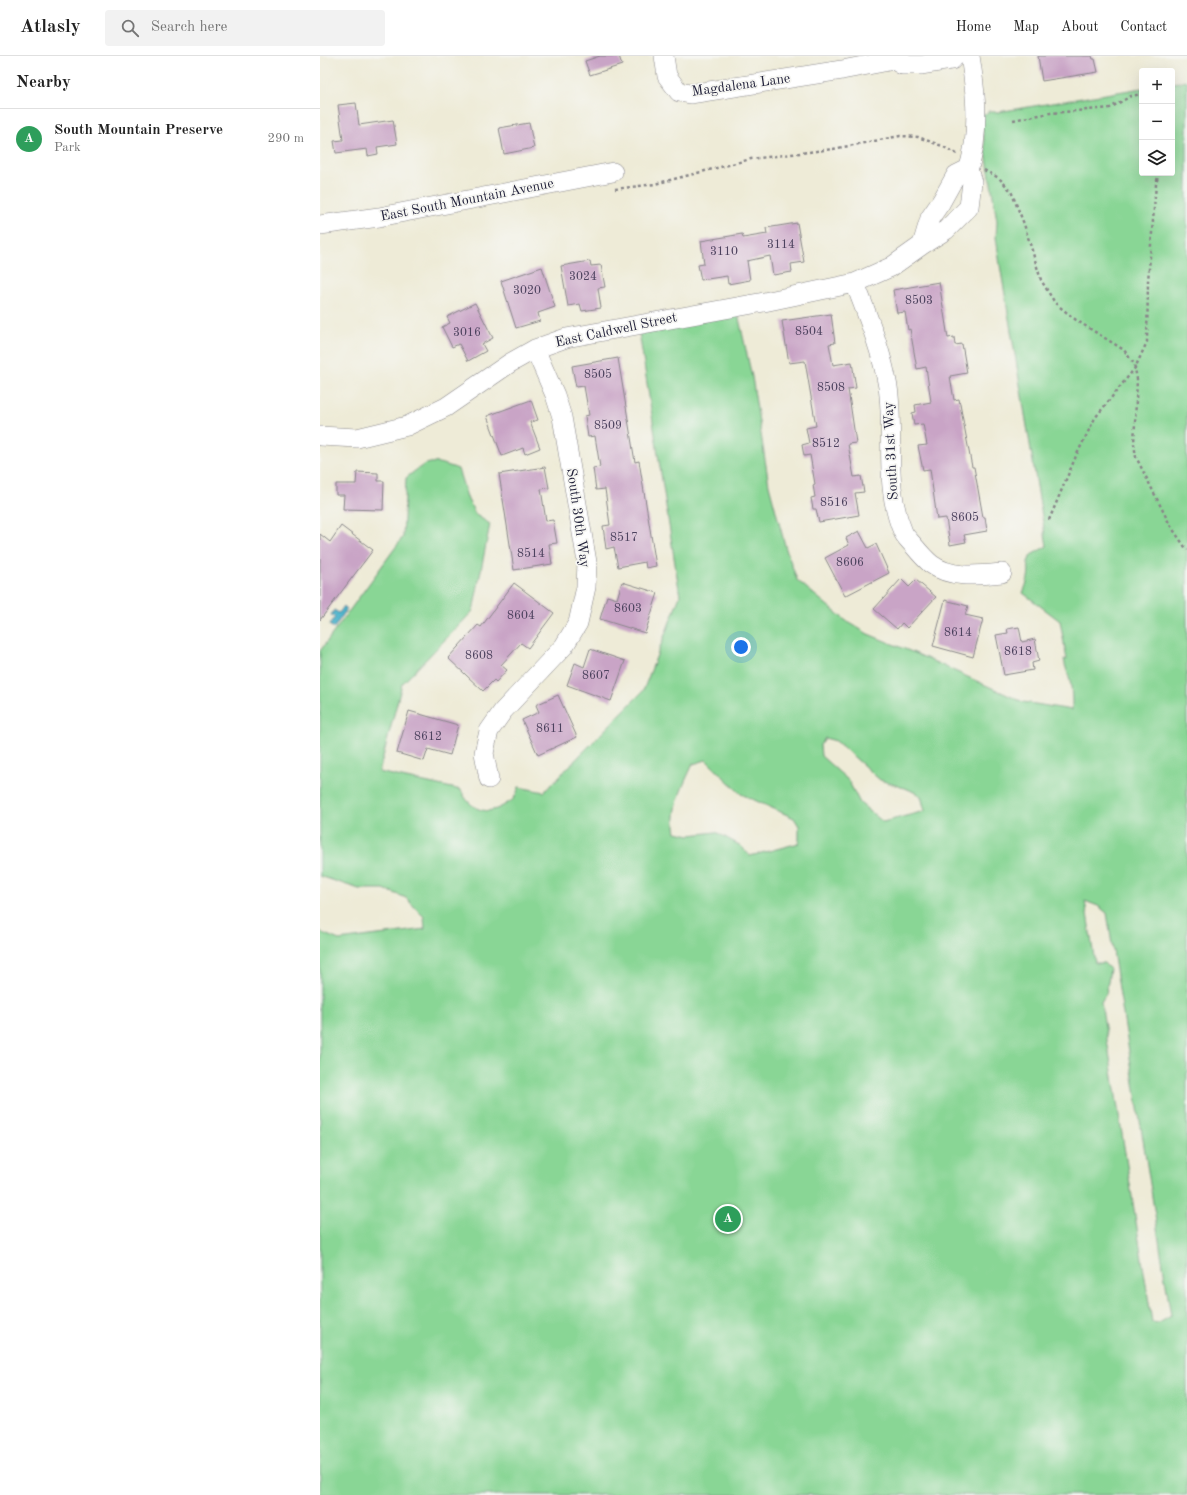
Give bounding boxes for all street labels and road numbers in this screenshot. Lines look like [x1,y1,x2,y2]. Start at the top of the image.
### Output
street label: Magdalena Lane [691,71,791,99]
street label: East South Mountain Avenue [379,176,555,224]
street label: East Caldwell Street [554,310,678,350]
street label: South 31st Way [881,401,901,501]
street label: South 30th Way [564,467,592,569]

